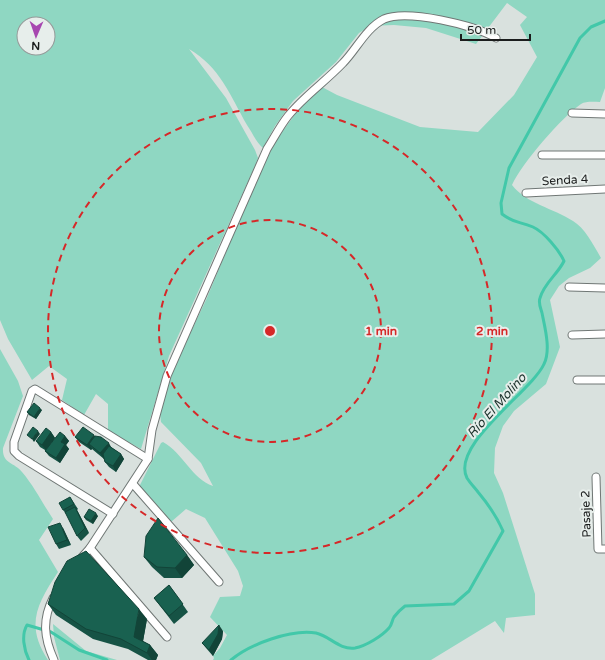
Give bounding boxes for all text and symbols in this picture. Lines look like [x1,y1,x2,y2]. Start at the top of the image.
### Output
north arrow [16,16,56,56]
scale bar [461,16,530,42]
text: 50 m [467,23,496,37]
text: N [31,39,40,52]
street label: Senda 4 [541,172,589,188]
centre of rings [263,324,277,338]
text: 1 min [365,324,397,338]
text: 2 min [476,324,508,338]
water label: Río El Molino [464,369,531,441]
street label: Pasaje 2 [578,490,594,538]

